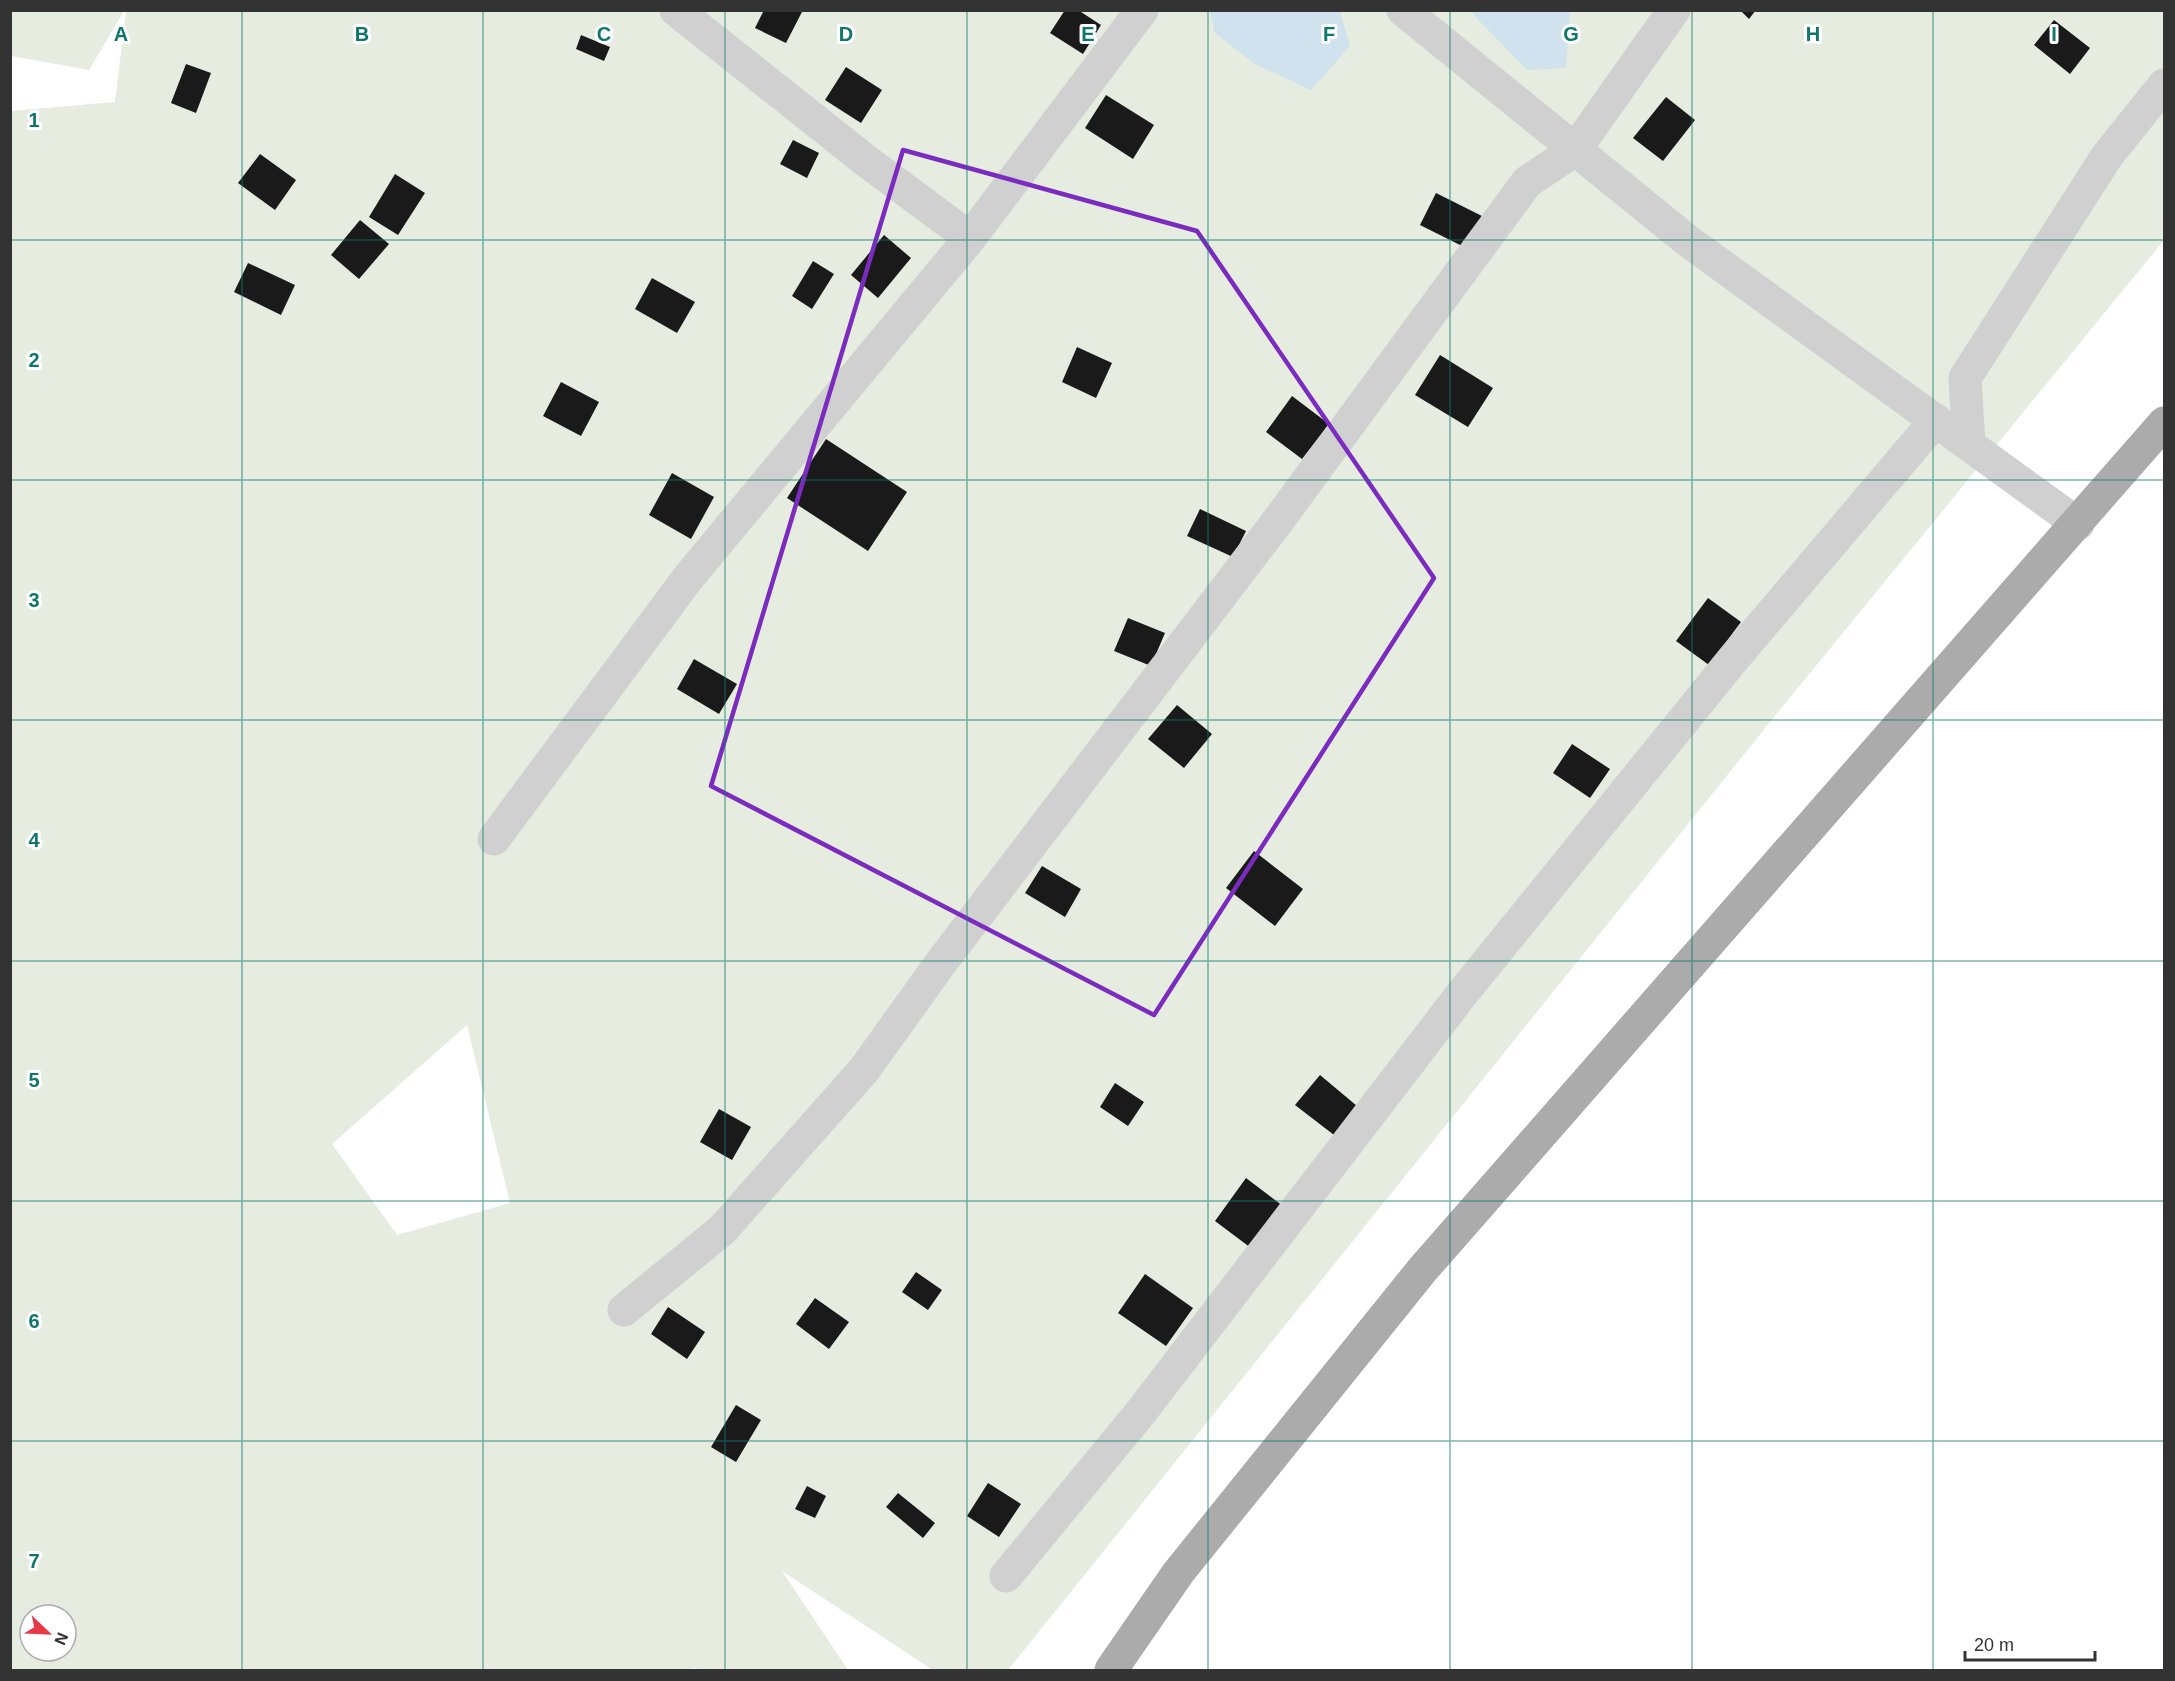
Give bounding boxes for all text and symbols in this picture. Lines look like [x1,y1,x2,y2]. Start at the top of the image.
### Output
text: A [114,23,128,45]
text: B [355,23,369,45]
text: C [597,23,611,45]
text: D [839,23,853,45]
text: E [1081,23,1095,45]
text: F [1323,23,1335,45]
text: G [1563,23,1579,45]
text: H [1806,23,1820,45]
text: I [2051,23,2057,45]
text: 1 [28,109,40,131]
text: 2 [28,349,40,371]
text: 3 [28,589,40,611]
text: 4 [28,829,40,851]
text: 5 [28,1069,40,1091]
text: 6 [28,1310,40,1332]
text: 7 [28,1550,40,1572]
north arrow [18,1603,78,1663]
scale bar [1965,1624,2096,1662]
text: N [51,1630,71,1647]
text: 20 m [1974,1635,2014,1655]

